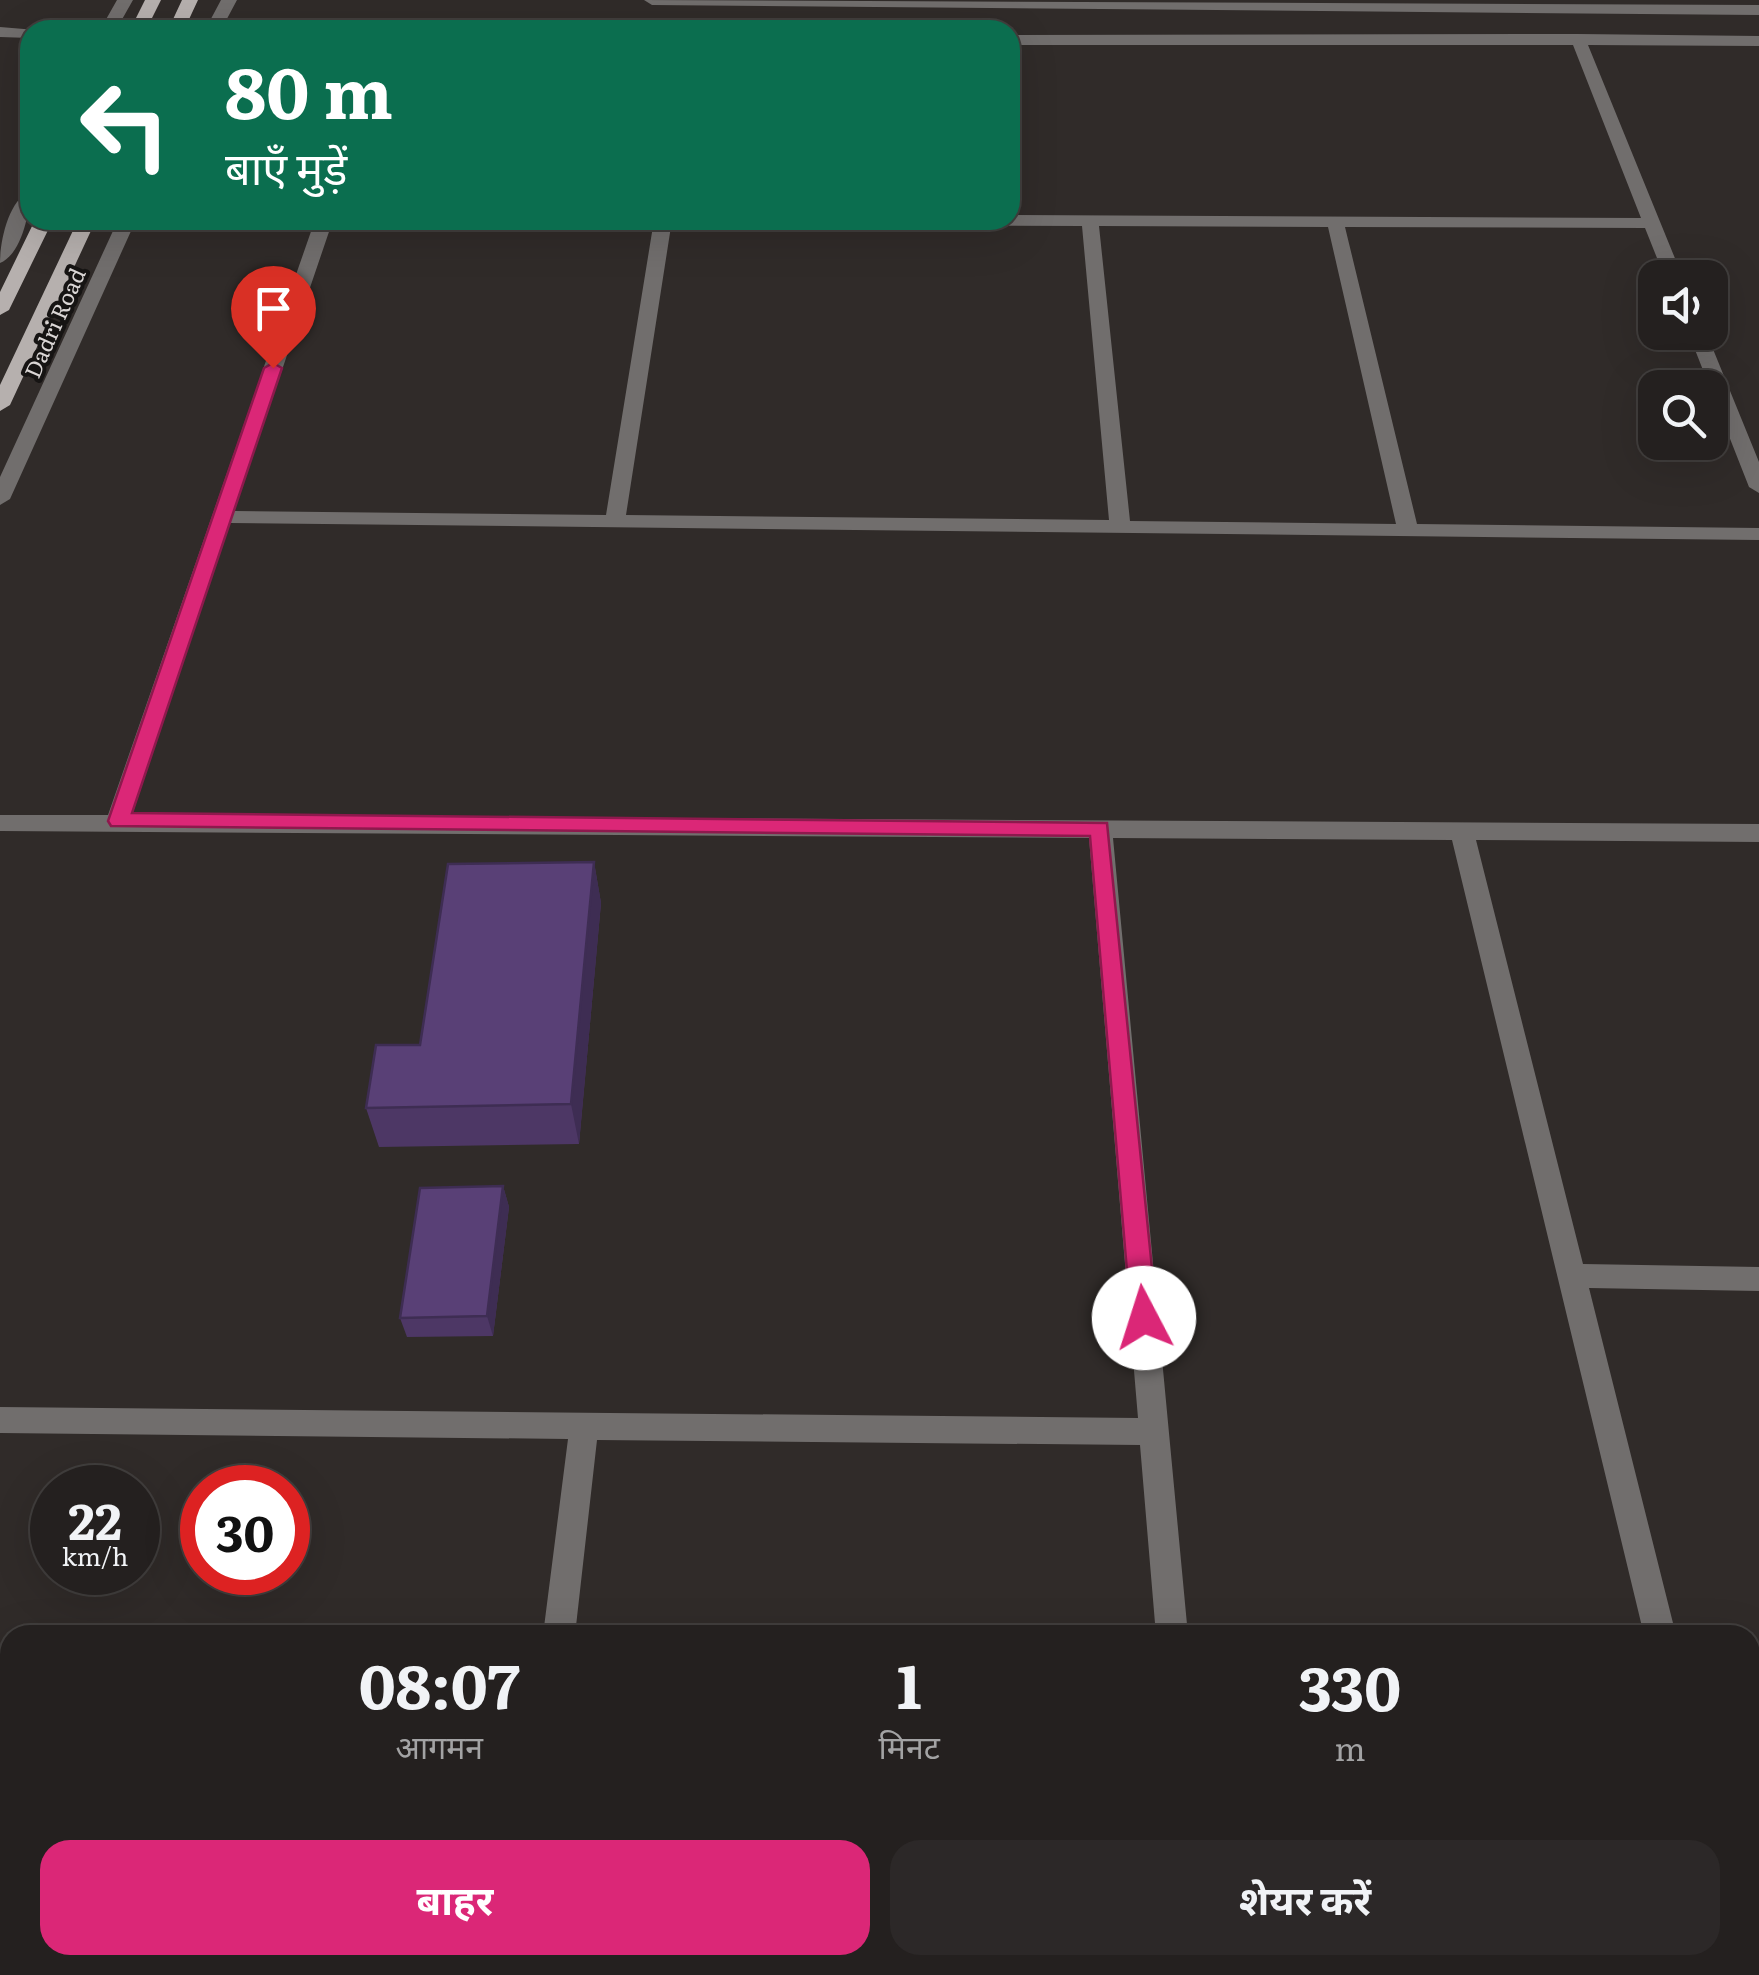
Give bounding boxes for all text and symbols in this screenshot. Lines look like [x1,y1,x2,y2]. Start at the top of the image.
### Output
text: 80 m [225,37,393,141]
icon: left [60,60,190,190]
text: बाएँ मुड़ें [225,132,347,199]
map controls [1638,260,1728,460]
button: sound [1638,260,1728,350]
street label: Dadri Road [15,262,93,383]
pin [231,266,316,369]
icon: arrive [246,281,301,336]
button: search [1638,370,1728,460]
position arrow [1092,1266,1196,1370]
speed limit sign: 30 [180,1465,310,1595]
text: 22 [68,1481,122,1555]
text: km/h [62,1537,128,1574]
text: 08:07 [359,1638,520,1727]
text: 1 [897,1638,922,1727]
text: 330 [1299,1640,1401,1729]
text: आगमन [395,1721,483,1769]
text: मिनट [879,1721,940,1769]
text: m [1334,1723,1365,1771]
button: बाहर [40,1840,870,1955]
button: शेयर करें [890,1840,1720,1955]

